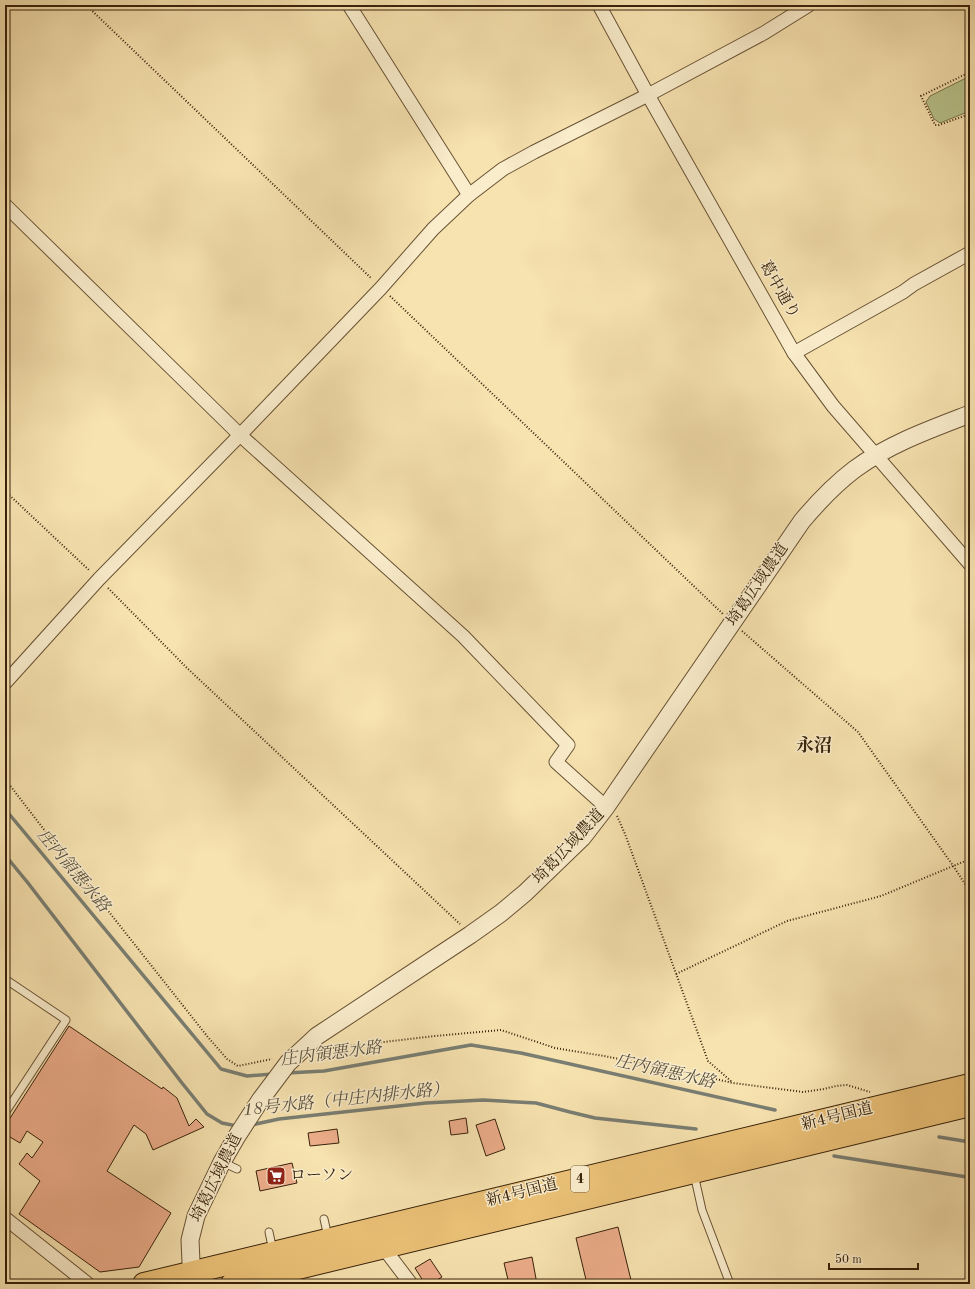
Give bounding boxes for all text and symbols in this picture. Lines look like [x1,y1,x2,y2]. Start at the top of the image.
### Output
street label: 葛中通り [756,257,804,322]
street label: 埼葛広域農道 [723,540,791,629]
district label: 永沼 [796,735,832,755]
street label: 埼葛広域農道 [529,805,608,888]
water label: 庄内領悪水路 [34,825,114,916]
water label: 庄内領悪水路 [279,1037,384,1069]
water label: 庄内領悪水路 [613,1050,718,1092]
water label: 18号水路（中庄内排水路） [242,1079,450,1119]
street label: 新4号国道 [799,1098,874,1134]
street label: 埼葛広域農道 [187,1130,245,1225]
supermarket icon: ローソン [265,1165,287,1187]
road number: 4 [571,1166,589,1192]
place label: ローソン [290,1168,353,1184]
street label: 新4号国道 [484,1174,559,1210]
scale bar [829,1245,918,1271]
text: 50 m [835,1253,862,1266]

